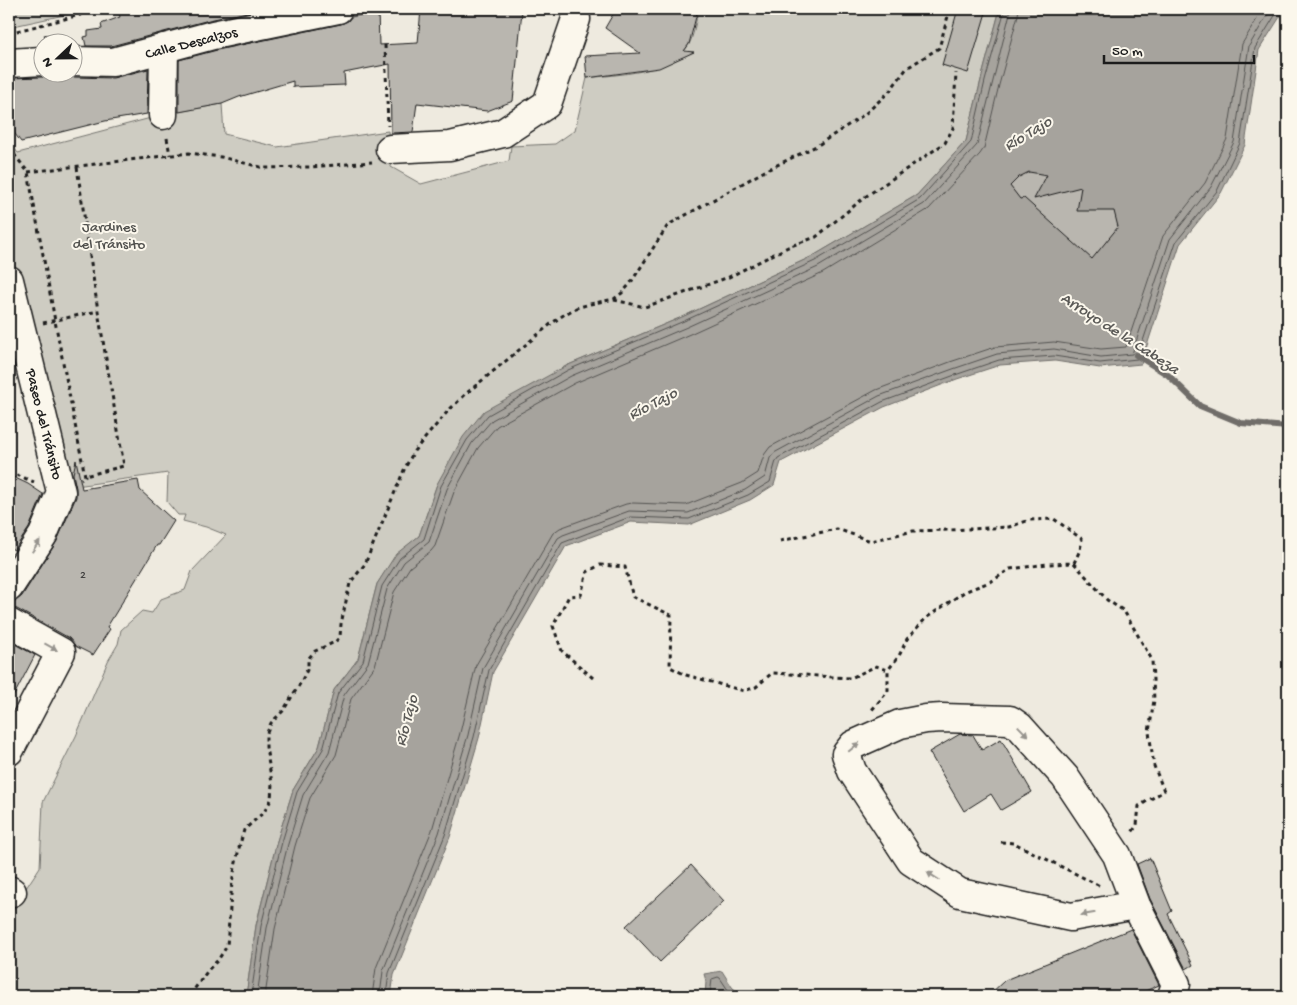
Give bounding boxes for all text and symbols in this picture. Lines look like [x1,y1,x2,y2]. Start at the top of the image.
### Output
street label: Calle Descalzos [144,24,240,64]
north arrow [32,32,82,82]
scale bar [1104,32,1254,64]
text: 50 m [1112,43,1143,61]
text: N [39,55,58,69]
water label: Río Tajo [1002,113,1057,157]
park label: Jardines del Tránsito [73,219,146,254]
water label: Arroyo de la Cabeza [1057,290,1183,381]
street label: Paseo del Tránsito [20,366,66,482]
water label: Río Tajo [626,385,682,425]
one-way arrow [31,539,41,553]
house number: 2 [80,569,86,583]
one-way arrow [45,642,58,651]
water label: Río Tajo [392,693,424,748]
one-way arrow [1017,725,1029,737]
one-way arrow [847,742,860,753]
one-way arrow [926,871,940,880]
one-way arrow [1080,910,1095,918]

